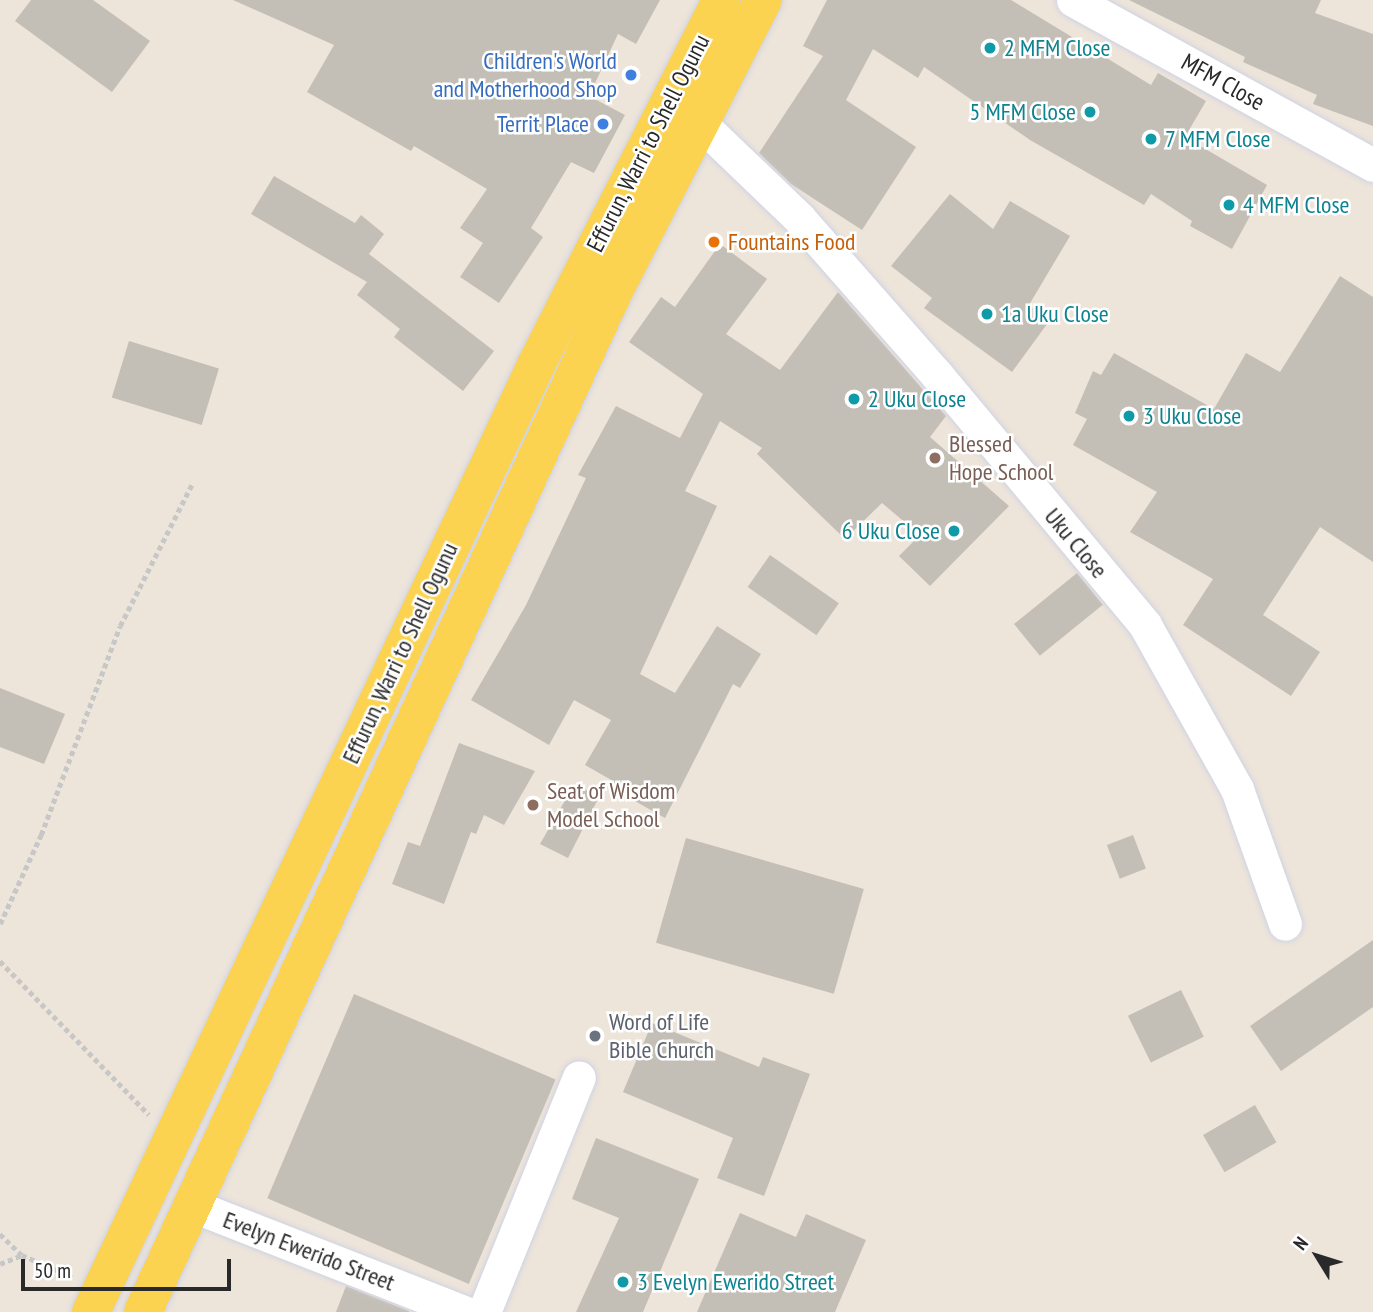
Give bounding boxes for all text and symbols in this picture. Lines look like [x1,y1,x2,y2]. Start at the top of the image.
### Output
street label: Effurun, Warri to Shell Ogunu [580,29,716,257]
place label: 2 MFM Close [1004,34,1110,62]
marker: 2 MFM Close [982,40,998,56]
place label: Children's World and Motherhood Shop [434,47,617,103]
street label: MFM Close [1176,47,1270,117]
marker: Children's World and Motherhood Shop [623,67,639,83]
place label: 5 MFM Close [970,98,1076,126]
marker: 5 MFM Close [1082,104,1098,120]
place label: Territ Place [497,110,589,138]
marker: Territ Place [595,116,611,132]
place label: 7 MFM Close [1165,125,1271,153]
marker: 7 MFM Close [1143,131,1159,147]
place label: 4 MFM Close [1243,191,1349,219]
marker: 4 MFM Close [1221,197,1237,213]
place label: Fountains Food [728,228,855,256]
marker: Fountains Food [706,234,722,250]
place label: 1a Uku Close [1001,300,1109,328]
marker: 1a Uku Close [979,306,995,322]
place label: 2 Uku Close [868,385,966,413]
marker: 2 Uku Close [846,391,862,407]
place label: 3 Uku Close [1143,402,1241,430]
marker: 3 Uku Close [1121,408,1137,424]
place label: Blessed Hope School [949,430,1053,486]
marker: Blessed Hope School [927,450,943,466]
street label: Uku Close [1039,502,1113,584]
place label: 6 Uku Close [842,517,940,545]
marker: 6 Uku Close [946,523,962,539]
street label: Effurun, Warri to Shell Ogunu [336,537,464,769]
place label: Seat of Wisdom Model School [547,777,676,833]
marker: Seat of Wisdom Model School [525,797,541,813]
place label: Word of Life Bible Church [609,1008,714,1064]
marker: Word of Life Bible Church [587,1028,603,1044]
street label: Evelyn Ewerido Street [219,1205,399,1297]
north arrow [1282,1221,1352,1291]
text: N [1288,1232,1313,1255]
scale bar [24,1246,234,1290]
text: 50 m [34,1257,71,1284]
place label: 3 Evelyn Ewerido Street [637,1268,834,1296]
marker: 3 Evelyn Ewerido Street [615,1274,631,1290]

